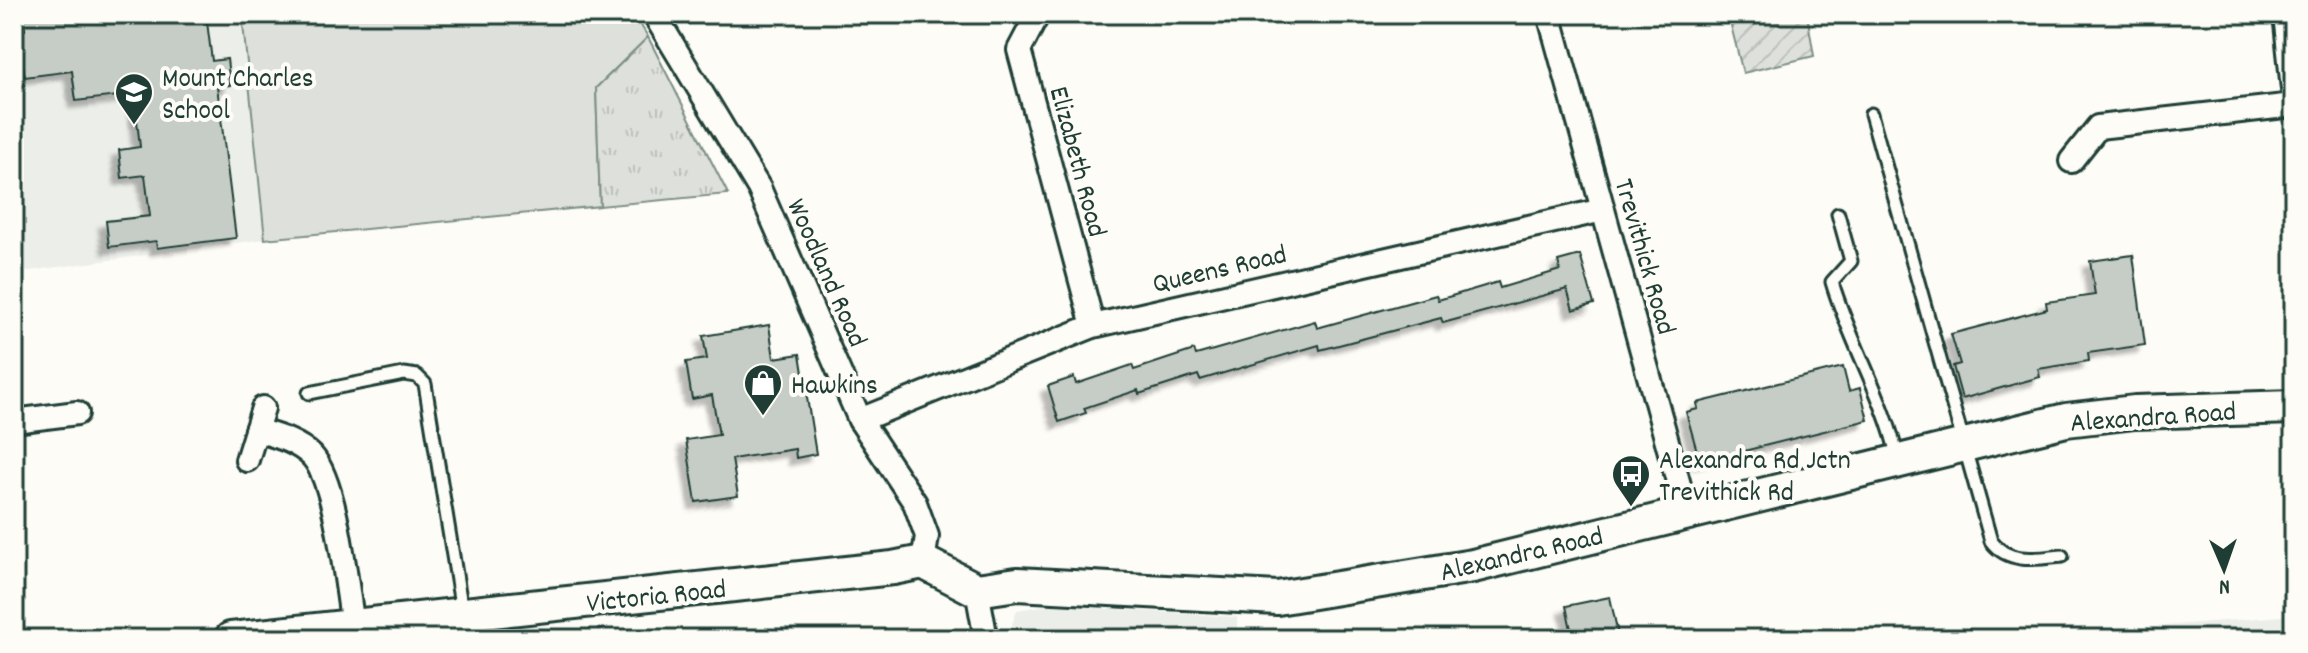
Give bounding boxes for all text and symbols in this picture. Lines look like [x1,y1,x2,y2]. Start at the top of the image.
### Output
place label: Mount Charles School [162,61,314,133]
school or university icon: Mount Charles School [113,71,155,126]
street label: Elizabeth Road [1036,82,1115,242]
street label: Trevithick Road [1601,175,1684,340]
street label: Woodland Road [774,193,875,355]
street label: Queens Road [1149,237,1291,307]
shop icon: Hawkins [742,362,784,417]
place label: Hawkins [791,368,878,408]
street label: Alexandra Road [2069,394,2238,446]
place label: Alexandra Rd Jctn Trevithick Rd [1659,443,1851,515]
bus stop icon: Alexandra Rd Jctn Trevithick Rd [1610,453,1652,508]
street label: Alexandra Road [1437,519,1608,595]
north arrow [2184,529,2264,609]
text: N [2218,570,2231,601]
street label: Victoria Road [585,572,728,626]

